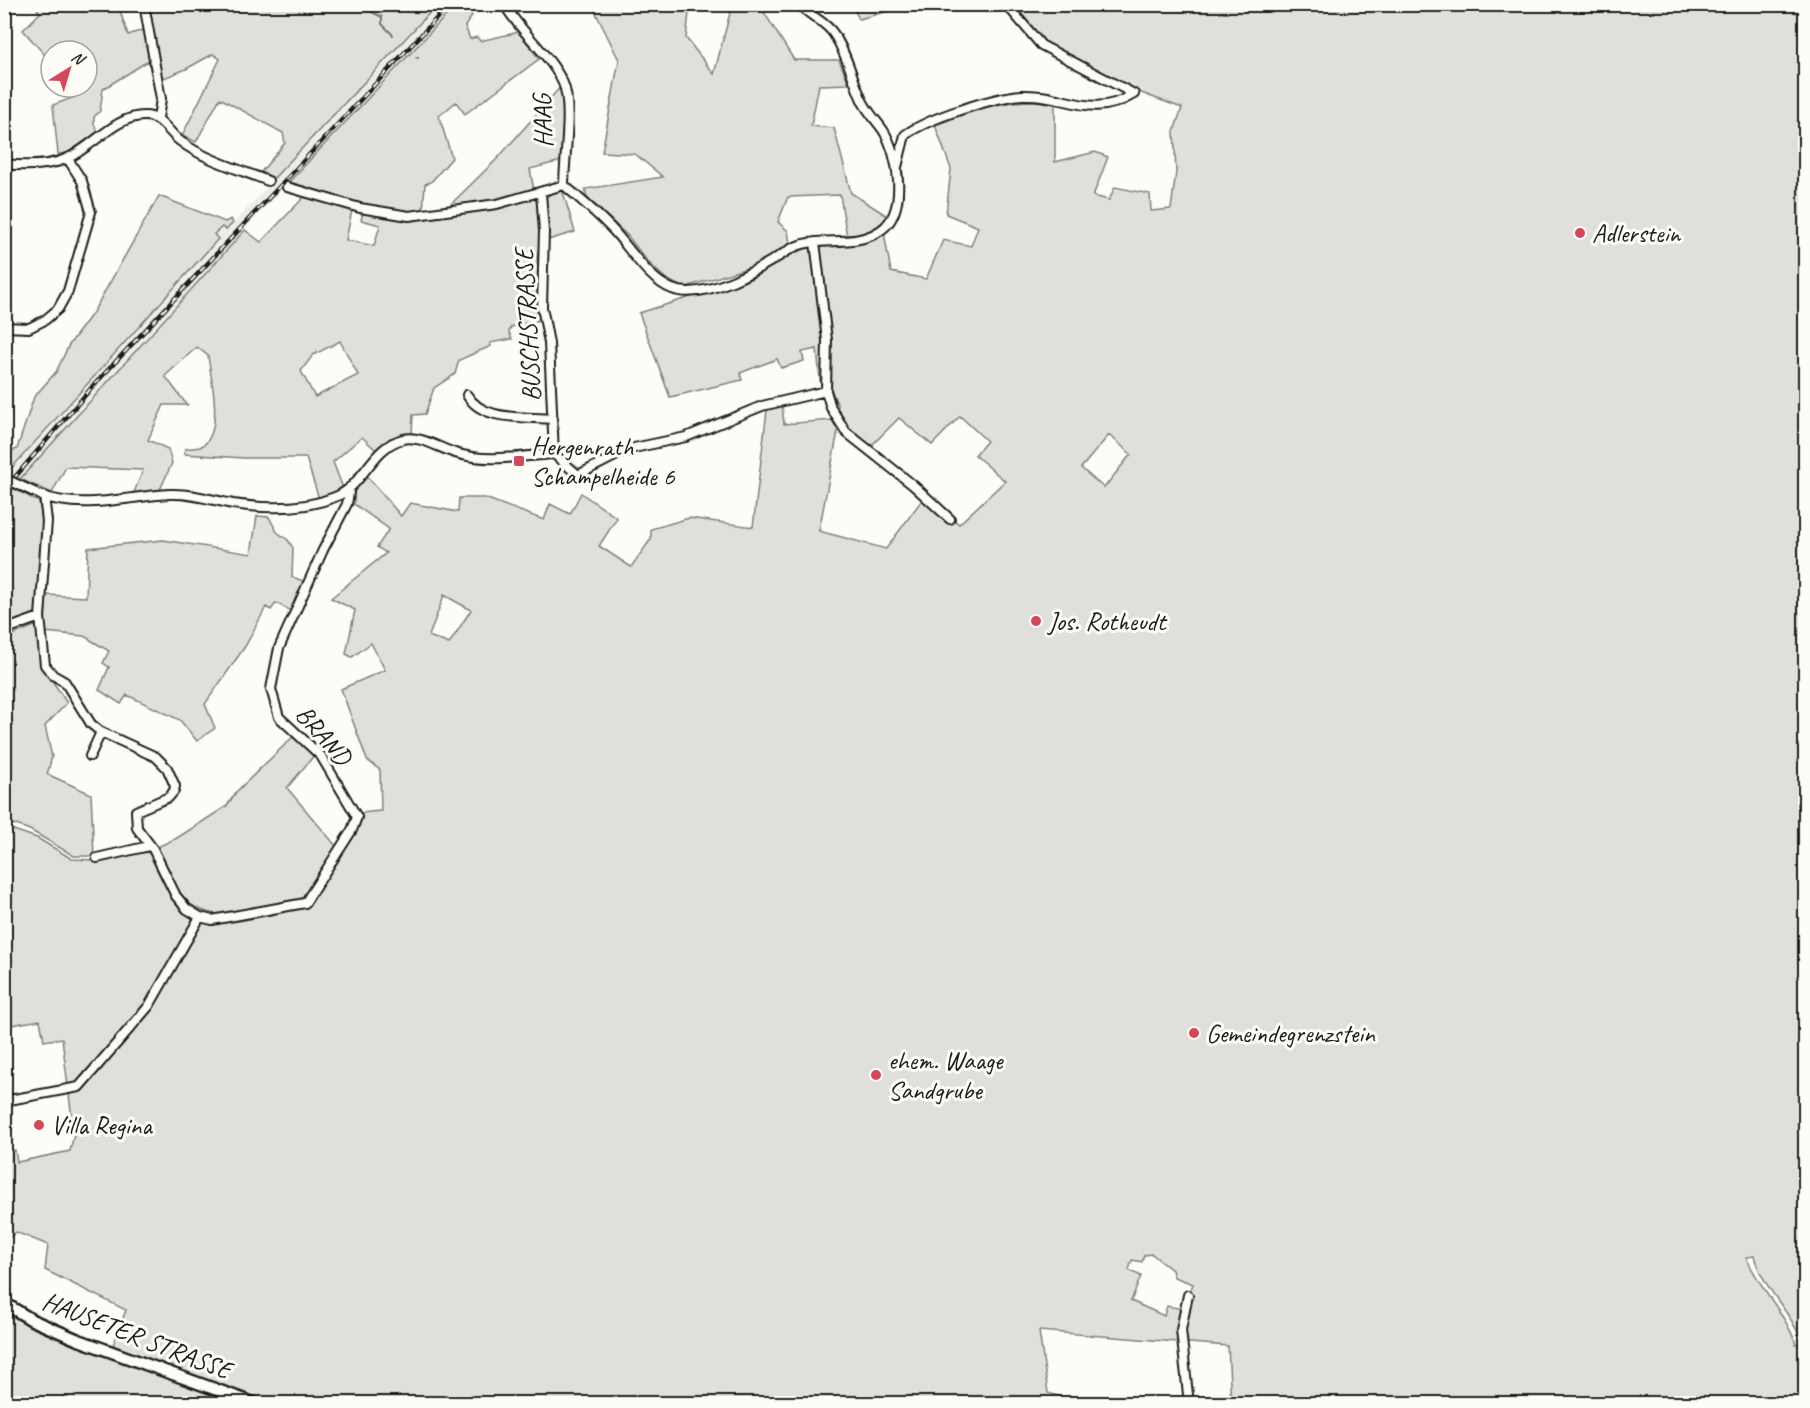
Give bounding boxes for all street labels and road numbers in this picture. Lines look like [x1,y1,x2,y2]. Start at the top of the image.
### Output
street label: HAAG [525,91,560,148]
street label: BUSCHSTRASSE [507,244,548,402]
street label: BRAND [289,698,360,774]
street label: HAUSETER STRASSE [38,1284,239,1388]

